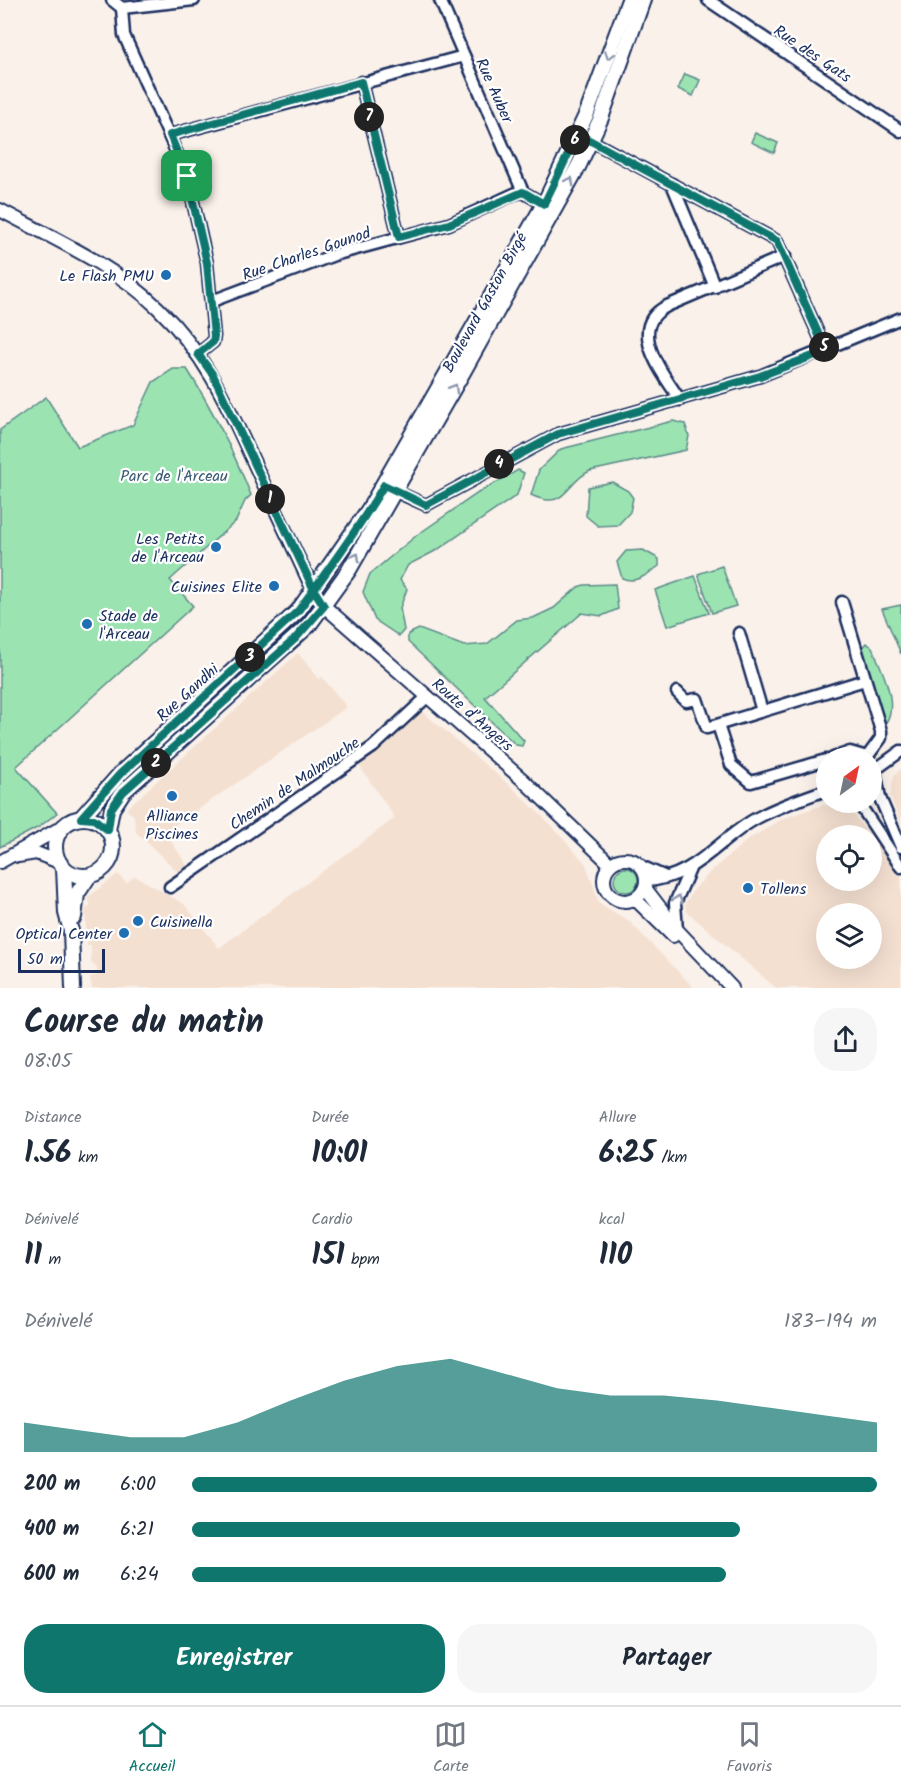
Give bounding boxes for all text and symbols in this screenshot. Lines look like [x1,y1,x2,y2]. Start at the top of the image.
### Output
street label: Rue des Gats [768,19,856,90]
one-way arrow [603,49,616,60]
street label: Rue Auber [468,54,520,129]
pin: 7 [354,102,384,132]
text: 7 [365,104,373,129]
pin: 6 [560,125,590,155]
text: 6 [571,127,579,152]
pin [161,150,212,201]
icon: arrive [170,159,203,192]
one-way arrow [563,177,574,187]
street label: Rue Charles Gounod [239,220,375,288]
street label: Boulevard Gaston Birgé [436,227,535,377]
place label: Le Flash PMU [59,264,154,289]
marker: Le Flash PMU [159,268,173,282]
pin: 5 [809,332,839,362]
text: 5 [820,334,828,359]
one-way arrow [447,384,459,394]
pin: 4 [484,449,514,479]
text: 4 [495,451,503,476]
park label: Parc de l'Arceau [120,464,228,489]
pin: 1 [255,484,285,514]
text: 1 [268,486,272,511]
place label: Les Petits de l'Arceau [132,527,204,570]
marker: Les Petits de l'Arceau [209,540,223,554]
one-way arrow [349,553,360,563]
place label: Cuisines Elite [171,575,262,600]
marker: Cuisines Elite [267,579,281,593]
place label: Stade de l'Arceau [99,604,158,647]
marker: Stade de l'Arceau [80,617,94,631]
pin: 3 [235,642,265,672]
text: 3 [246,644,254,669]
street label: Rue Gandhi [151,657,226,728]
street label: Route d’Angers [425,672,519,758]
street label: Chemin de Malmouche [224,731,365,837]
north arrow [816,747,882,813]
map controls [816,747,882,969]
pin: 2 [141,748,171,778]
text: 2 [151,750,161,775]
marker: Alliance Piscines [165,789,179,803]
place label: Alliance Piscines [146,804,199,847]
button: locate [816,825,882,891]
place label: Tollens [760,877,806,902]
marker: Tollens [741,881,755,895]
one-way arrow [671,895,683,905]
button: layers [816,903,882,969]
place label: Cuisinella [150,910,213,935]
marker: Cuisinella [131,914,145,928]
place label: Optical Center [16,922,114,947]
marker: Optical Center [117,926,131,940]
scale bar [18,946,105,974]
text: 50 m [27,947,63,972]
text: Course du matin [24,997,264,1050]
button: share [814,1008,877,1071]
text: 08:05 [24,1046,72,1078]
text: Distance [24,1105,82,1130]
text: Durée [311,1105,349,1130]
text: Allure [599,1105,636,1130]
text: 1.56 [24,1130,72,1178]
text: 10:01 [311,1130,368,1178]
text: 6:25 [599,1130,655,1178]
text: km [72,1145,98,1170]
text: /km [655,1145,687,1170]
text: Dénivelé [24,1207,79,1232]
text: Cardio [311,1207,353,1232]
text: kcal [599,1207,625,1232]
text: 11 [24,1232,42,1280]
text: 151 [311,1232,345,1280]
text: 110 [599,1232,632,1280]
text: m [42,1247,61,1272]
text: bpm [345,1247,380,1272]
text: Dénivelé [24,1306,92,1338]
text: 183–194 m [784,1306,877,1338]
text: 200 m [24,1469,80,1501]
text: 6:00 [120,1469,156,1501]
text: 400 m [24,1514,80,1546]
text: 6:21 [120,1514,154,1546]
text: 600 m [24,1559,79,1591]
text: 6:24 [120,1559,159,1591]
button: Enregistrer [24,1624,445,1693]
button: Partager [457,1624,877,1693]
tab: Accueil [129,1718,175,1779]
tab: Carte [433,1718,469,1779]
tab: Favoris [726,1718,772,1779]

